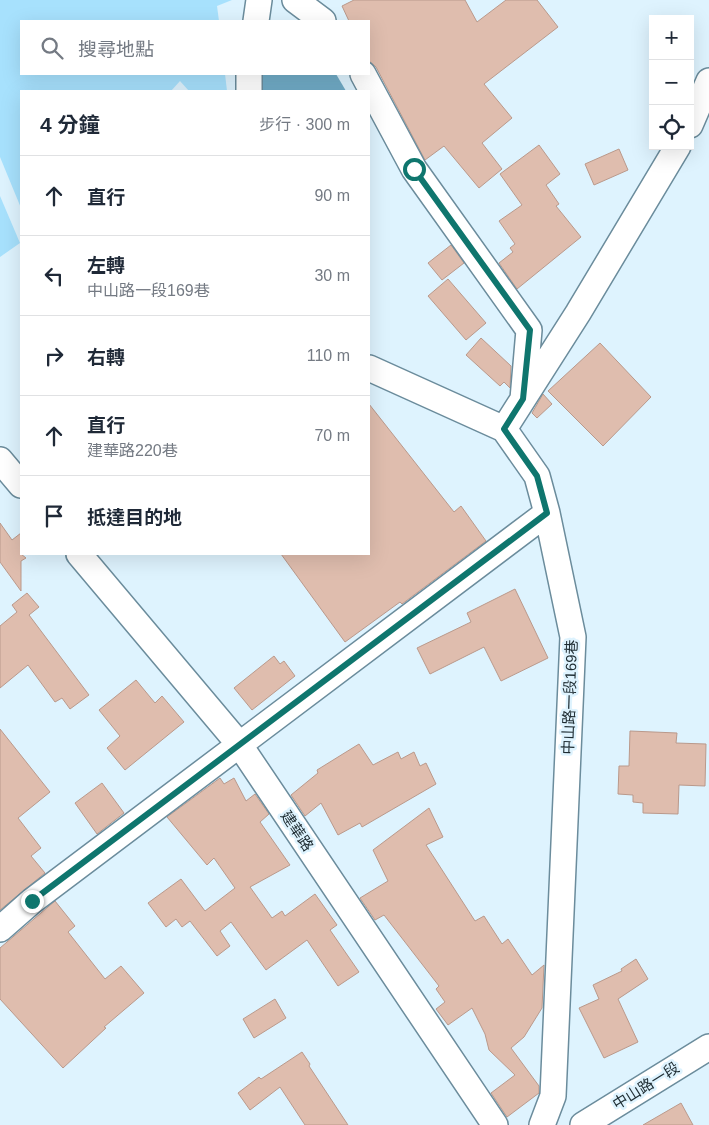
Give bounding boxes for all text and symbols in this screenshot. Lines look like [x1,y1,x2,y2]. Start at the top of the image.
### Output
map controls [649,15,694,150]
button: + [649,15,694,60]
search box [20,20,370,75]
icon: search [38,34,66,62]
text: 搜尋地點 [78,39,154,60]
button: − [649,60,694,105]
button: locate [649,105,694,150]
text: 4 分鐘 [40,113,100,136]
text: 步行 · 300 m [259,116,350,133]
route start [403,158,426,181]
icon: ahead [40,182,68,210]
text: 直行 [87,187,125,208]
text: 90 m [314,187,350,204]
text: 左轉 [87,255,125,276]
icon: left [40,262,68,290]
text: 30 m [314,267,350,284]
text: 中山路一段169巷 [87,282,210,299]
icon: right [40,342,68,370]
text: 右轉 [87,347,125,368]
text: 110 m [307,347,350,364]
text: 直行 [87,415,125,436]
icon: ahead [40,422,68,450]
text: 70 m [314,427,350,444]
text: 建華路220巷 [87,442,178,459]
icon: arrive [40,502,68,530]
text: 抵達目的地 [87,507,182,528]
street label: 中山路一段169巷 [559,639,580,755]
street label: 建華路 [278,807,317,854]
route end [21,890,44,913]
street label: 中山路一段 [609,1058,682,1113]

